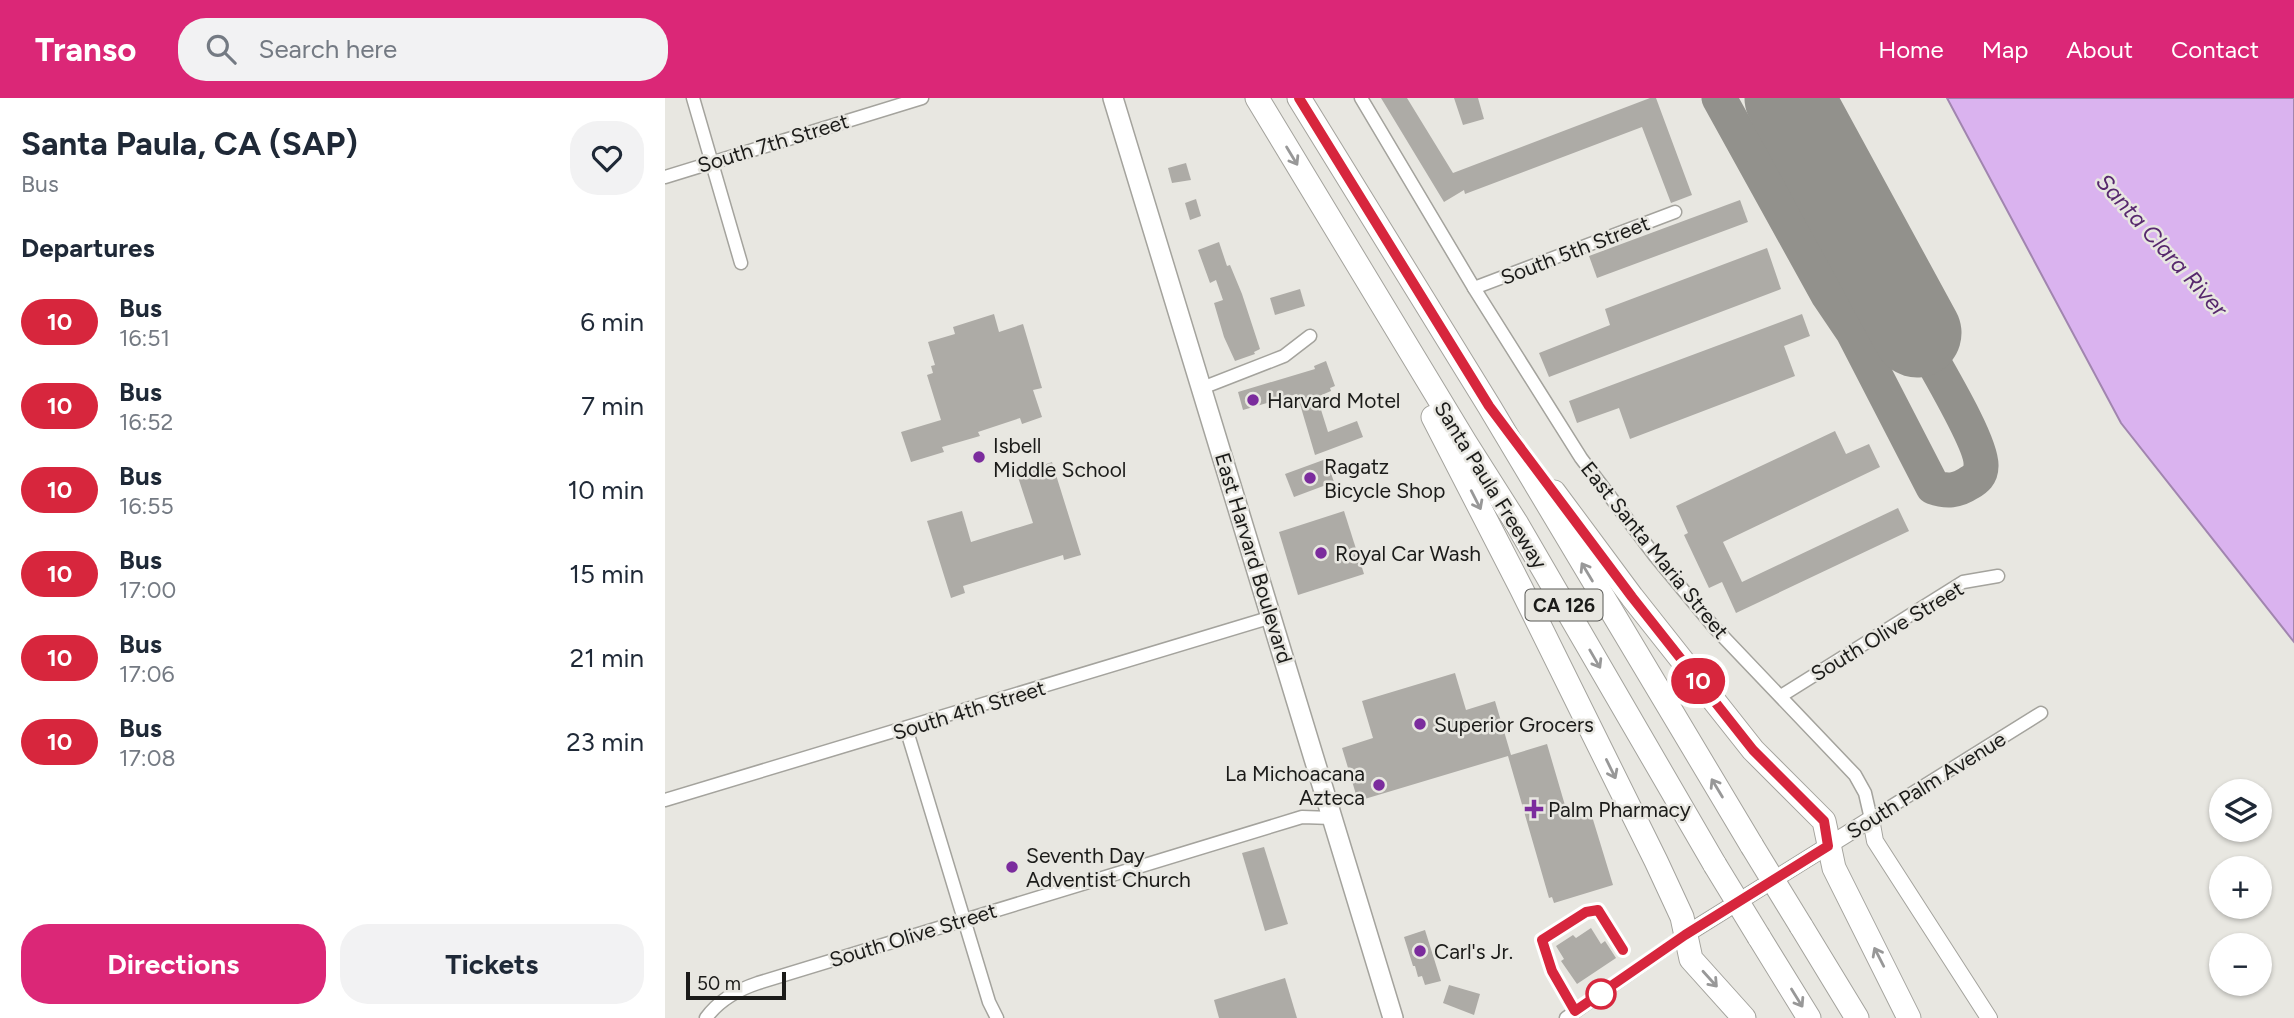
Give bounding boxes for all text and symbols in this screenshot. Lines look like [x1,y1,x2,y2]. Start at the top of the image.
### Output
search box [178,18,668,81]
text: Transo [35,30,136,69]
icon: search [202,30,240,68]
text: Search here [258,33,397,65]
text: Home [1878,35,1944,64]
text: Map [1982,35,2028,64]
text: About [2066,35,2133,64]
text: Contact [2171,35,2259,64]
street label: South 7th Street [694,108,852,178]
button: heart [570,121,644,195]
text: Santa Paula, CA (SAP) [21,124,358,163]
one-way arrow [1285,146,1299,166]
water label: Santa Clara River [2091,168,2234,323]
text: Bus [21,170,59,198]
street label: South 5th Street [1497,210,1653,290]
text: Departures [21,232,155,264]
text: Bus [119,292,162,324]
text: 6 min [580,306,644,338]
text: 10 [47,307,72,336]
text: 16:51 [119,324,170,352]
text: Bus [119,376,162,408]
place label: Harvard Motel [1267,388,1400,413]
text: 7 min [581,390,644,422]
text: 10 [47,391,72,420]
marker: Harvard Motel [1245,392,1261,408]
street label: Santa Paula Freeway [1429,397,1553,573]
text: 16:52 [119,408,173,436]
place label: Isbell Middle School [993,433,1126,482]
marker: Isbell Middle School [971,449,987,465]
street label: East Harvard Boulevard [1210,450,1298,666]
place label: Ragatz Bicycle Shop [1324,454,1445,503]
street label: East Santa Maria Street [1576,457,1734,644]
text: Bus [119,460,162,492]
marker: Ragatz Bicycle Shop [1302,470,1318,486]
text: 10 min [568,474,644,506]
text: 10 [47,475,72,504]
one-way arrow [1469,489,1483,510]
text: 16:55 [119,492,174,520]
place label: Royal Car Wash [1335,541,1481,566]
text: Bus [119,544,162,576]
marker: Royal Car Wash [1313,545,1329,561]
text: 15 min [569,558,644,590]
text: 10 [47,559,72,588]
one-way arrow [1579,562,1593,582]
text: 17:00 [119,576,176,604]
street label: South Olive Street [1806,576,1968,686]
road number: CA 126 [1525,590,1602,620]
text: Bus [119,628,162,660]
text: 21 min [570,642,644,674]
text: 10 [47,643,72,672]
one-way arrow [1589,648,1603,668]
line badge: 10 [1667,658,1729,704]
text: 17:06 [119,660,174,688]
text: 10 [1685,666,1711,695]
street label: South 4th Street [890,675,1048,745]
text: Bus [119,712,162,744]
place label: Superior Grocers [1434,712,1594,737]
marker: Superior Grocers [1412,716,1428,732]
text: 23 min [566,726,644,758]
street label: South Palm Avenue [1842,726,2010,844]
text: 10 [47,727,72,756]
text: 17:08 [119,744,176,772]
one-way arrow [1604,758,1618,779]
place label: La Michoacana Azteca [1225,761,1365,810]
marker: La Michoacana Azteca [1371,777,1387,793]
one-way arrow [1709,778,1723,798]
map controls [2209,779,2272,996]
button: layers [2209,779,2272,842]
place label: Palm Pharmacy [1548,797,1691,822]
marker: Palm Pharmacy [1526,801,1542,817]
place label: Seventh Day Adventist Church [1026,843,1191,892]
button: + [2209,856,2272,919]
marker: Seventh Day Adventist Church [1004,859,1020,875]
street label: South Olive Street [826,898,1000,972]
button: Directions [21,924,326,1004]
button: Tickets [340,924,644,1004]
button: − [2209,933,2272,996]
place label: Carl's Jr. [1434,939,1513,964]
marker: Carl's Jr. [1412,943,1428,959]
one-way arrow [1871,947,1885,968]
scale bar [686,969,786,1001]
one-way arrow [1701,970,1717,988]
text: 50 m [697,972,741,995]
unlabelled marker [1586,979,1616,1009]
one-way arrow [1790,988,1804,1008]

